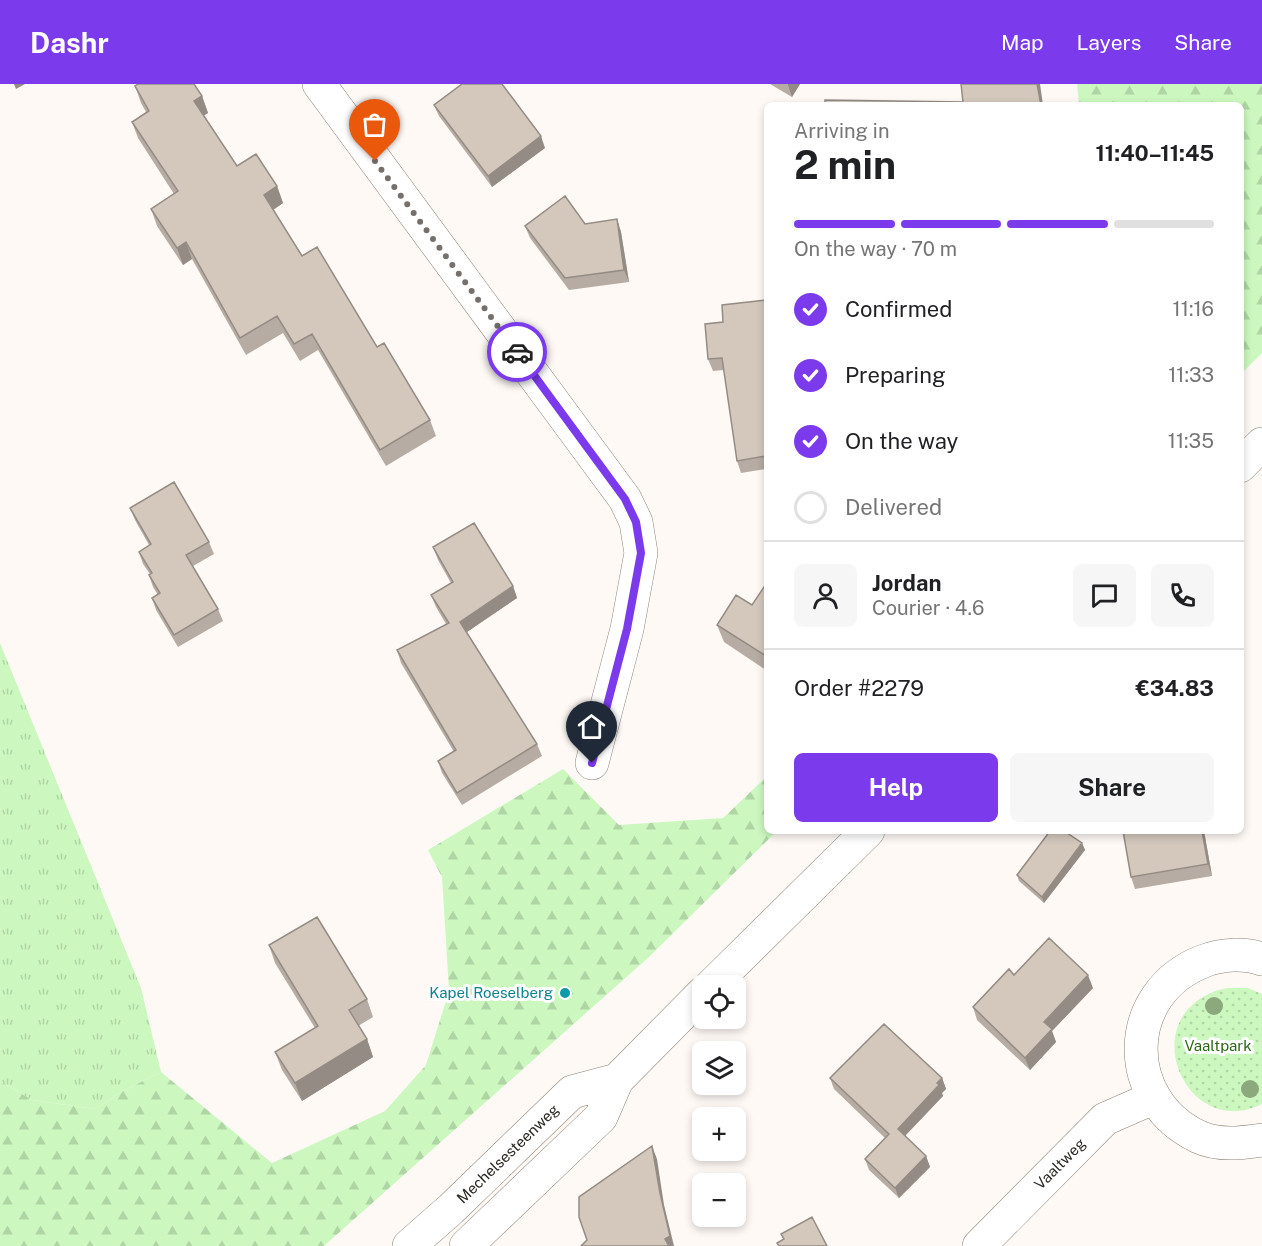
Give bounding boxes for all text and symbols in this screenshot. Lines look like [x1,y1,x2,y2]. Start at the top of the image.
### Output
text: Dashr [30,26,109,59]
text: Map [1001,30,1044,55]
text: Layers [1077,30,1141,55]
text: Share [1174,30,1232,55]
pin [349,99,400,161]
icon: bag [358,108,391,141]
text: Arriving in [794,119,889,143]
text: 11:40–11:45 [1095,140,1214,166]
text: 2 min [794,142,896,188]
text: On the way · 70 m [794,237,957,261]
icon: check [794,293,827,326]
text: Confirmed [845,296,952,322]
text: 11:16 [1173,297,1214,321]
courier [487,322,547,382]
icon: car [501,336,534,369]
icon: check [794,359,827,392]
text: Preparing [845,362,946,388]
text: 11:33 [1168,363,1214,387]
icon: check [794,425,827,458]
text: On the way [845,428,958,454]
text: 11:35 [1168,429,1214,453]
text: Delivered [845,494,942,520]
button: person [794,564,857,627]
button: chat [1073,564,1136,627]
button: phone [1151,564,1214,627]
text: Jordan [872,570,941,596]
text: Courier · 4.6 [872,596,984,620]
text: Order #2279 [794,675,924,701]
text: €34.83 [1135,675,1214,701]
pin [566,701,617,763]
icon: home [575,710,608,743]
button: Help [794,753,998,822]
button: Share [1010,753,1214,822]
map controls [692,975,746,1227]
button: locate [692,975,746,1029]
place label: Kapel Roeselberg [429,984,553,1001]
marker: Kapel Roeselberg [558,986,572,1000]
park label: Vaaltpark [1184,1037,1252,1054]
button: layers [692,1041,746,1095]
street label: Mechelsesteenweg [453,1101,562,1207]
button: + [692,1107,746,1161]
street label: Vaaltweg [1031,1135,1089,1193]
button: − [692,1173,746,1227]

